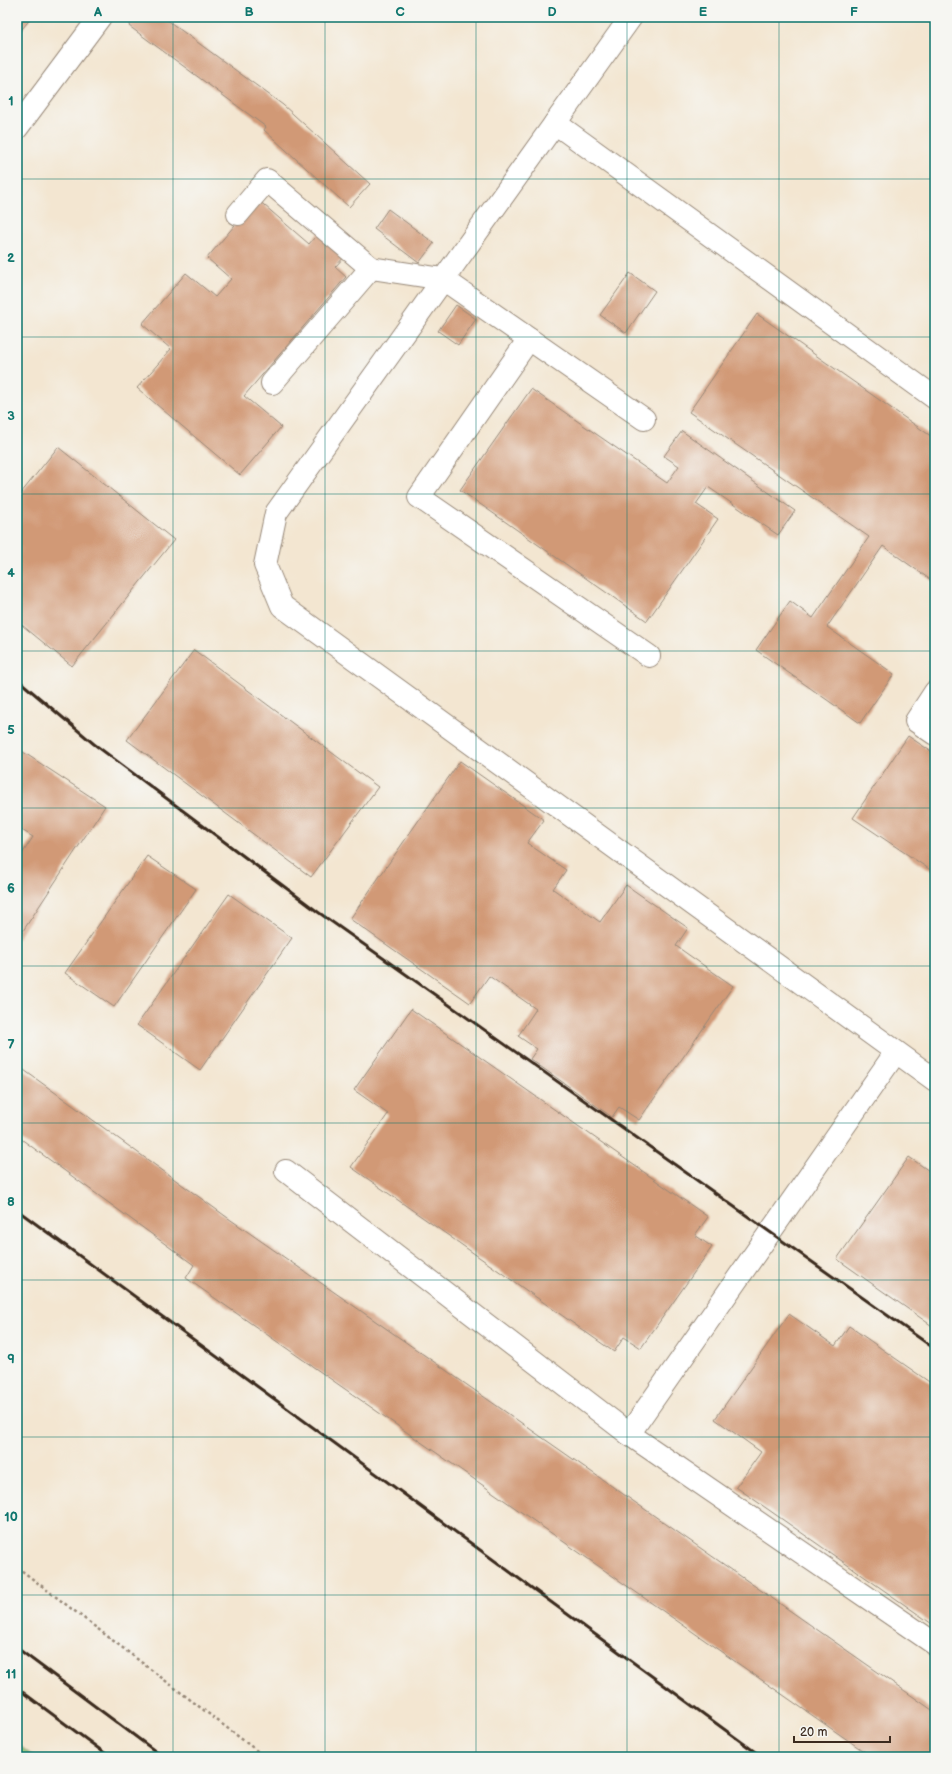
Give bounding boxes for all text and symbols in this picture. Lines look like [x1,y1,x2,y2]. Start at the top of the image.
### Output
text: A [93,4,102,20]
text: B [244,4,254,20]
text: C [395,4,405,20]
text: D [547,4,557,20]
text: E [699,4,708,20]
text: F [850,4,858,20]
text: 1 [8,93,14,109]
text: 2 [7,250,15,266]
text: 3 [7,408,15,424]
text: 4 [7,565,15,581]
text: 5 [7,722,15,738]
text: 6 [7,880,15,896]
text: 7 [7,1037,15,1053]
text: 8 [7,1194,15,1210]
text: 9 [7,1351,15,1367]
text: 10 [4,1509,18,1525]
text: 11 [6,1666,16,1682]
scale bar [794,1718,890,1744]
text: 20 m [800,1725,827,1740]

